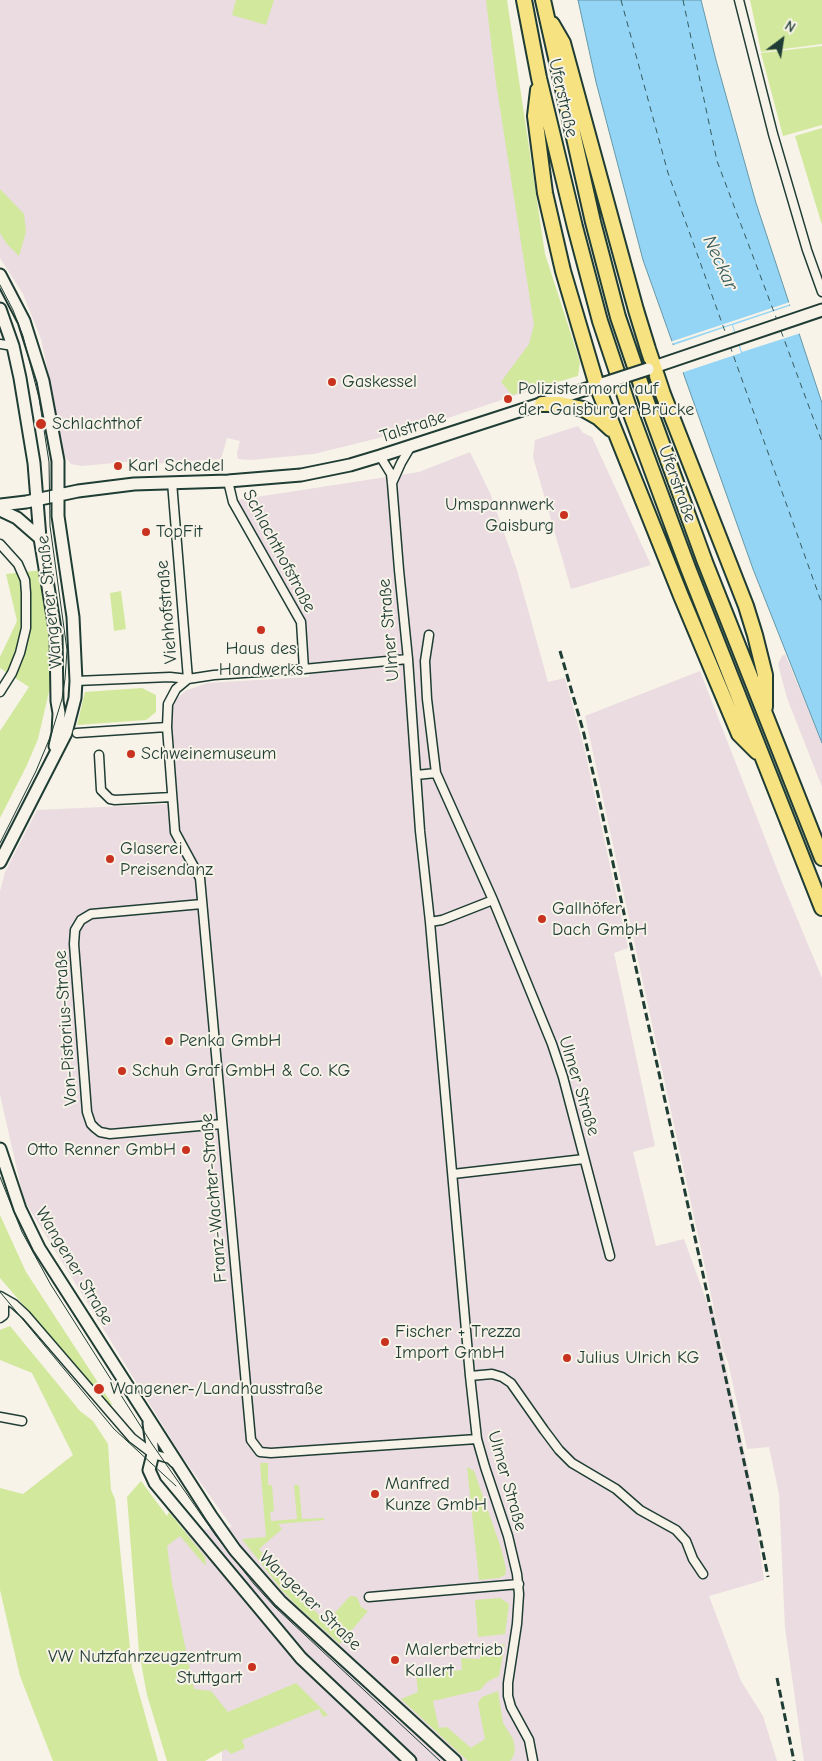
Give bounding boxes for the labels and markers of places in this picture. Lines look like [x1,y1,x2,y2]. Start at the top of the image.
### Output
place label: Gaskessel [342,371,417,393]
marker: Gaskessel [326,376,338,388]
place label: Polizistenmord auf der Gaisburger Brücke [518,378,694,420]
marker: Polizistenmord auf der Gaisburger Brücke [502,393,514,405]
place label: Schlachthof [52,413,141,435]
marker: Schlachthof [34,417,48,431]
place label: Karl Schedel [128,455,224,477]
marker: Karl Schedel [112,460,124,472]
place label: Umspannwerk Gaisburg [445,494,554,536]
marker: Umspannwerk Gaisburg [558,509,570,521]
place label: TopFit [156,521,202,543]
marker: TopFit [140,526,152,538]
marker: Haus des Handwerks [255,624,267,636]
place label: Haus des Handwerks [219,638,303,681]
place label: Schweinemuseum [141,743,276,765]
marker: Schweinemuseum [125,748,137,760]
place label: Glaserei Preisendanz [120,838,213,881]
marker: Glaserei Preisendanz [104,853,116,865]
place label: Gallhöfer Dach GmbH [552,898,647,941]
marker: Gallhöfer Dach GmbH [536,913,548,925]
place label: Penka GmbH [179,1030,281,1052]
marker: Penka GmbH [163,1035,175,1047]
place label: Schuh Graf GmbH & Co. KG [132,1060,350,1082]
marker: Schuh Graf GmbH & Co. KG [116,1065,128,1077]
place label: Otto Renner GmbH [27,1139,176,1161]
marker: Otto Renner GmbH [180,1144,192,1156]
place label: Fischer + Trezza Import GmbH [395,1321,521,1364]
marker: Fischer + Trezza Import GmbH [379,1336,391,1348]
place label: Julius Ulrich KG [577,1347,699,1369]
marker: Julius Ulrich KG [561,1352,573,1364]
place label: Wangener-/Landhausstraße [110,1378,323,1400]
marker: Wangener-/Landhausstraße [92,1382,106,1396]
place label: Manfred Kunze GmbH [385,1473,487,1516]
marker: Manfred Kunze GmbH [369,1488,381,1500]
place label: Malerbetrieb Kallert [405,1639,503,1682]
place label: VW Nutzfahrzeugzentrum Stuttgart [48,1646,242,1688]
marker: Malerbetrieb Kallert [389,1654,401,1666]
marker: VW Nutzfahrzeugzentrum Stuttgart [246,1661,258,1673]

